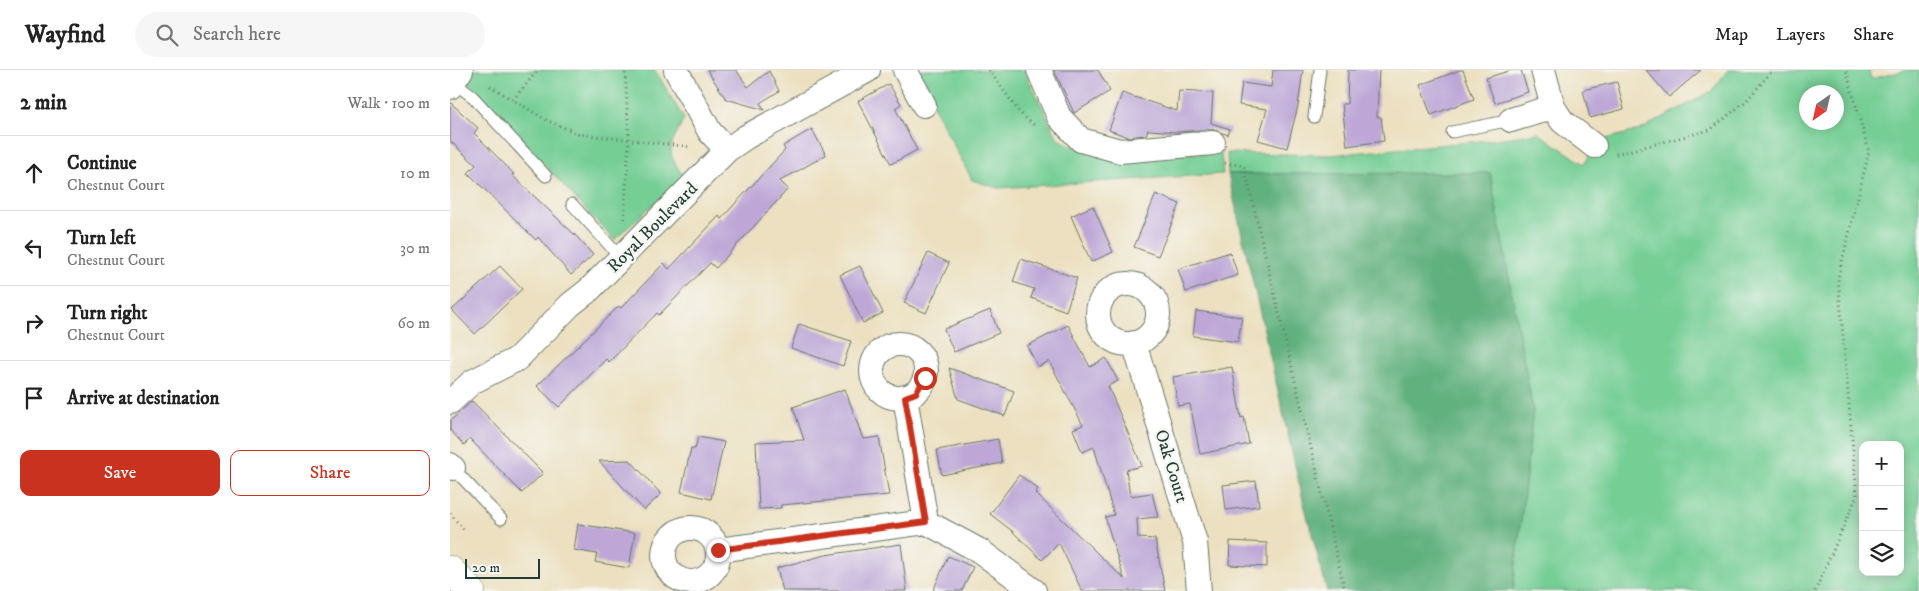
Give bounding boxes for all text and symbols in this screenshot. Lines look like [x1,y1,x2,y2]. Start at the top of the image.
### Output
search box [135,12,485,57]
text: Wayfind [25,20,105,50]
icon: search [153,21,181,49]
text: Search here [193,23,281,46]
text: Map [1715,24,1748,46]
text: Layers [1776,24,1825,46]
text: Share [1853,24,1894,46]
north arrow [1799,85,1844,130]
text: 2 min [20,90,67,116]
text: Walk · 100 m [348,93,430,113]
text: Continue [67,152,137,175]
icon: ahead [20,159,48,187]
text: 10 m [400,163,430,183]
text: Chestnut Court [67,175,165,195]
street label: Royal Boulevard [603,178,703,278]
text: Turn left [67,227,136,250]
icon: left [20,234,48,262]
text: 30 m [400,238,430,258]
text: Chestnut Court [67,250,165,270]
text: Turn right [67,302,147,325]
icon: right [20,309,48,337]
text: 60 m [398,313,430,333]
text: Chestnut Court [67,325,165,345]
route start [914,367,937,390]
icon: arrive [20,384,48,412]
text: Arrive at destination [67,387,219,410]
street label: Oak Court [1150,427,1193,506]
map controls [1859,441,1904,576]
button: + [1859,441,1904,486]
button: Save [20,450,220,496]
button: Share [230,450,430,496]
button: − [1859,486,1904,531]
button: layers [1859,531,1904,576]
route end [707,539,730,562]
scale bar [465,556,540,579]
text: 20 m [472,559,500,577]

